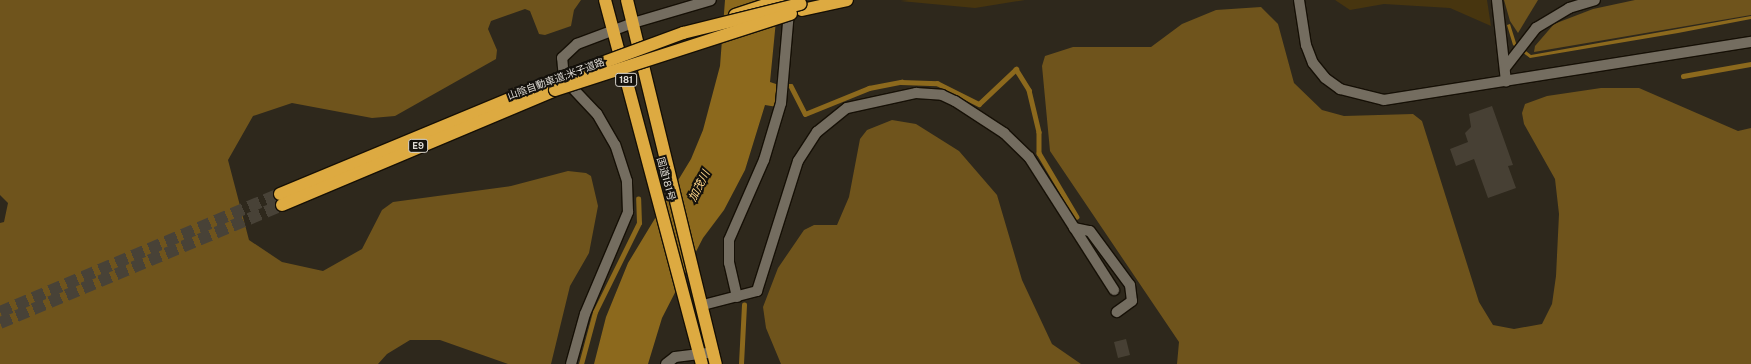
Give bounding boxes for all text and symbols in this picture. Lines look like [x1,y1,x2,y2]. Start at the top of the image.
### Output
street label: 山陰自動車道;米子道路 [506,56,606,102]
road number: 181 [615,73,637,87]
road number: E9 [408,139,428,153]
street label: 国道181号 [654,156,678,202]
water label: 加茂川 [686,168,712,204]

